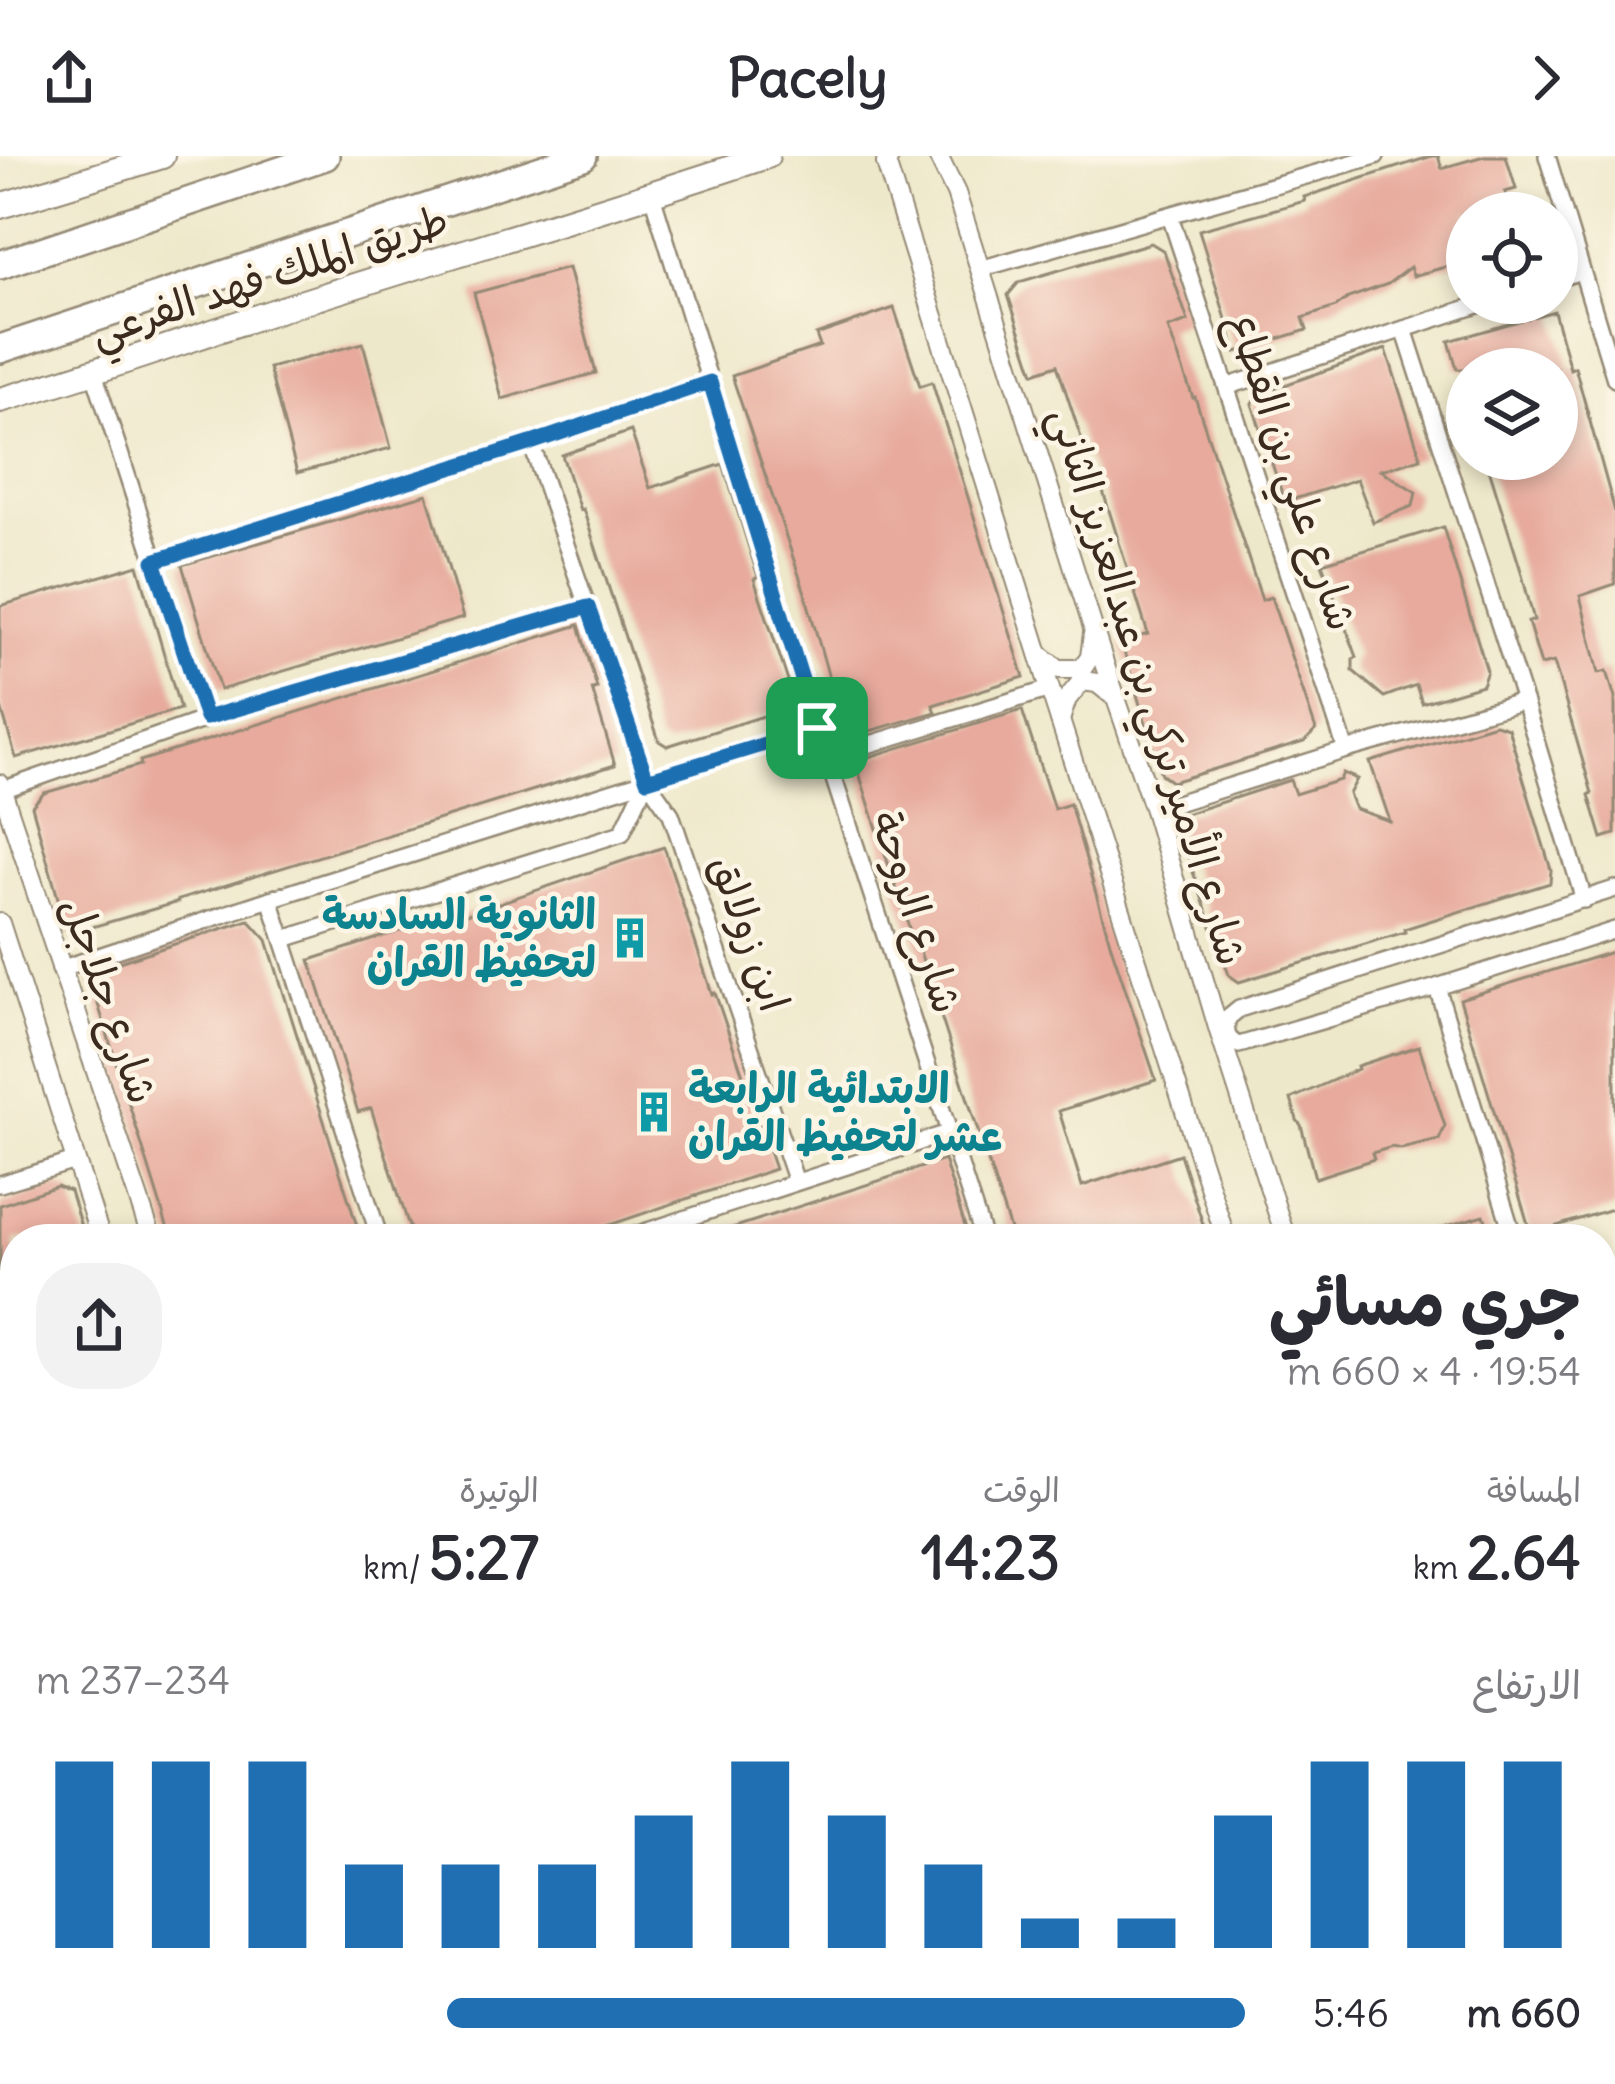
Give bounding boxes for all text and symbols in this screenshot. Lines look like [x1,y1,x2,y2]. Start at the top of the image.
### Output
text: Pacely [727,44,888,112]
icon: share [36,45,102,111]
icon: forward [1513,45,1579,111]
map controls [1446,192,1578,480]
button: locate [1446,192,1578,324]
street label: طريق الملك فهد الفرعي [84,193,458,368]
street label: شارع علي بن القطاع [1207,305,1369,640]
button: layers [1446,348,1578,480]
street label: شارع الأمير تركي بن عبدالعزيز الثاني [1029,401,1260,974]
pin [766,677,868,779]
icon: arrive [784,695,850,761]
street label: شارع الروحة [856,804,974,1021]
street label: ابن زولالق [699,848,801,1018]
place label: الثانوية السادسة لتحفيظ القران [322,888,596,988]
street label: شارع جلاجل [47,890,170,1111]
building icon: الثانوية السادسة لتحفيظ القران [607,915,653,961]
place label: الابتدائية الرابعة عشر لتحفيظ القران [688,1062,1002,1162]
building icon: الابتدائية الرابعة عشر لتحفيظ القران [631,1089,677,1135]
text: جري مسائي [1269,1260,1581,1343]
button: share [36,1263,162,1389]
text: 19:54 · 4 × 660 m [1287,1347,1581,1396]
text: الوتيرة [459,1469,539,1511]
text: الوقت [983,1469,1060,1511]
text: المسافة [1487,1469,1581,1511]
text: 5:27 [429,1520,539,1595]
text: 14:23 [921,1520,1060,1595]
text: 2.64 [1466,1520,1581,1595]
text: /km [363,1546,429,1588]
text: km [1413,1546,1466,1588]
text: 234–237 m [36,1656,230,1705]
text: الارتفاع [1472,1661,1581,1710]
text: 5:46 [1313,1989,1389,2038]
text: 660 m [1467,1989,1581,2038]

